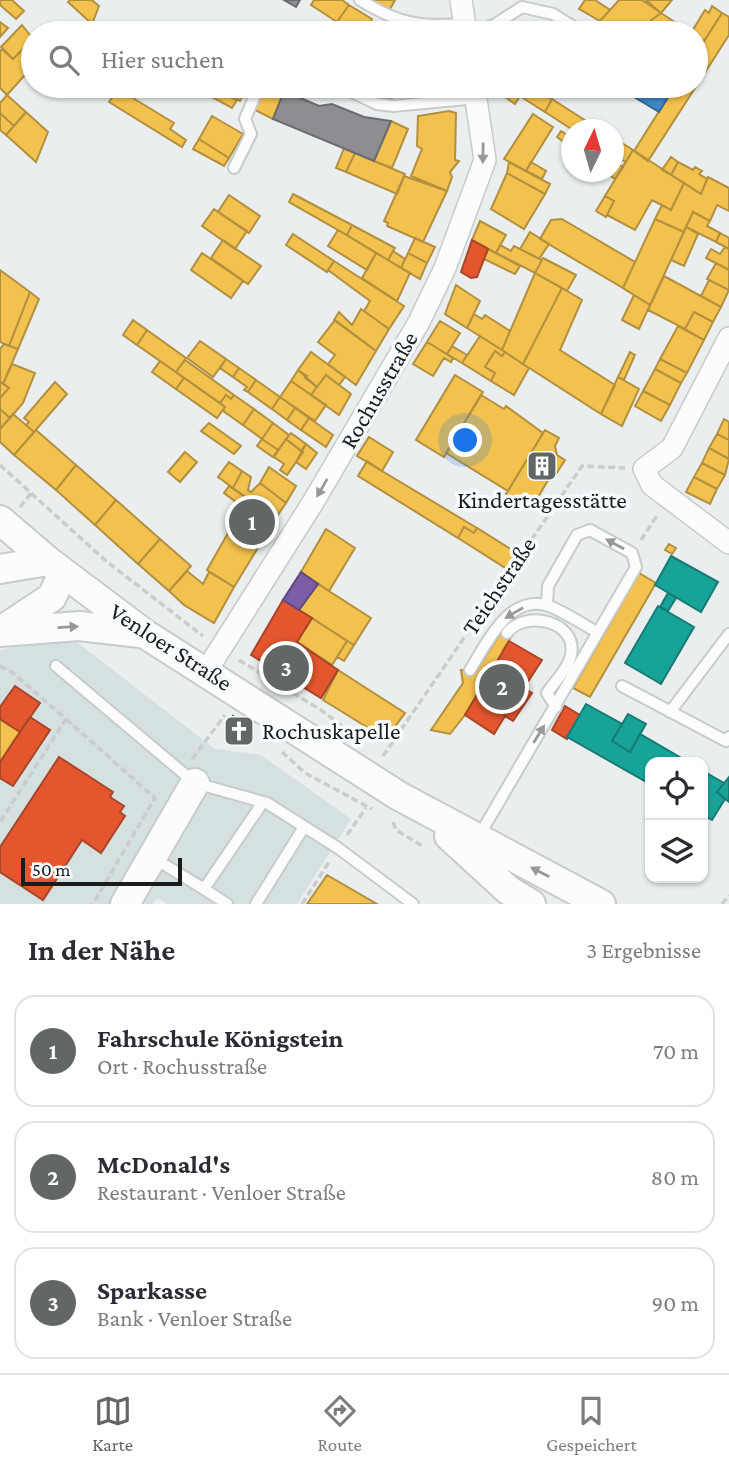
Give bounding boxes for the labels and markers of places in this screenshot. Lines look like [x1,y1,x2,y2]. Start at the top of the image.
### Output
building icon: Kindertagesstätte [525,449,559,483]
place label: Kindertagesstätte [457,486,627,513]
pin: 1 [229,496,275,548]
pin: 3 [263,642,309,694]
pin: 2 [479,661,525,713]
church icon: Rochuskapelle [222,714,256,748]
place label: Rochuskapelle [262,717,401,744]

